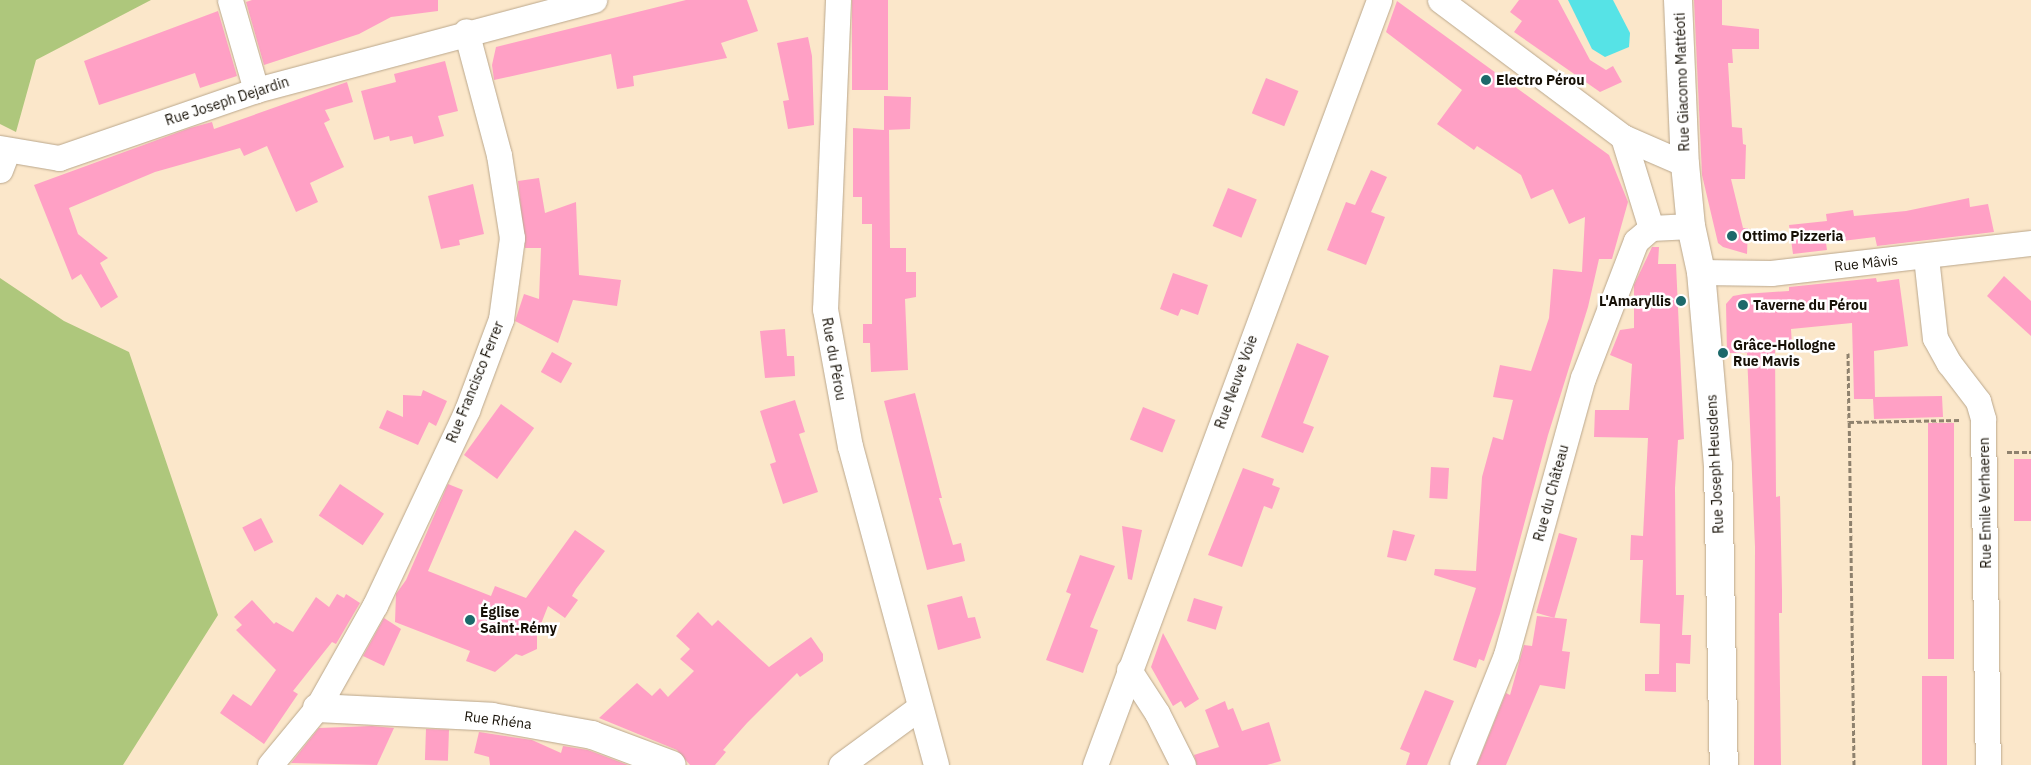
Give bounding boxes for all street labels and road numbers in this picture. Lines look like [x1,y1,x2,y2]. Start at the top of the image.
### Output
street label: Rue Giacomo Mattéoti [1671,12,1693,152]
street label: Rue Joseph Dejardin [163,73,291,129]
street label: Rue Mâvis [1833,251,1899,275]
street label: Rue du Pérou [818,316,850,402]
street label: Rue Francisco Ferrer [443,319,507,445]
street label: Rue Neuve Voie [1211,333,1261,431]
street label: Rue Joseph Heusdens [1703,394,1727,534]
street label: Rue Emile Verhaeren [1975,437,1995,569]
street label: Rue du Château [1530,443,1572,543]
street label: Rue Rhéna [463,708,533,732]

